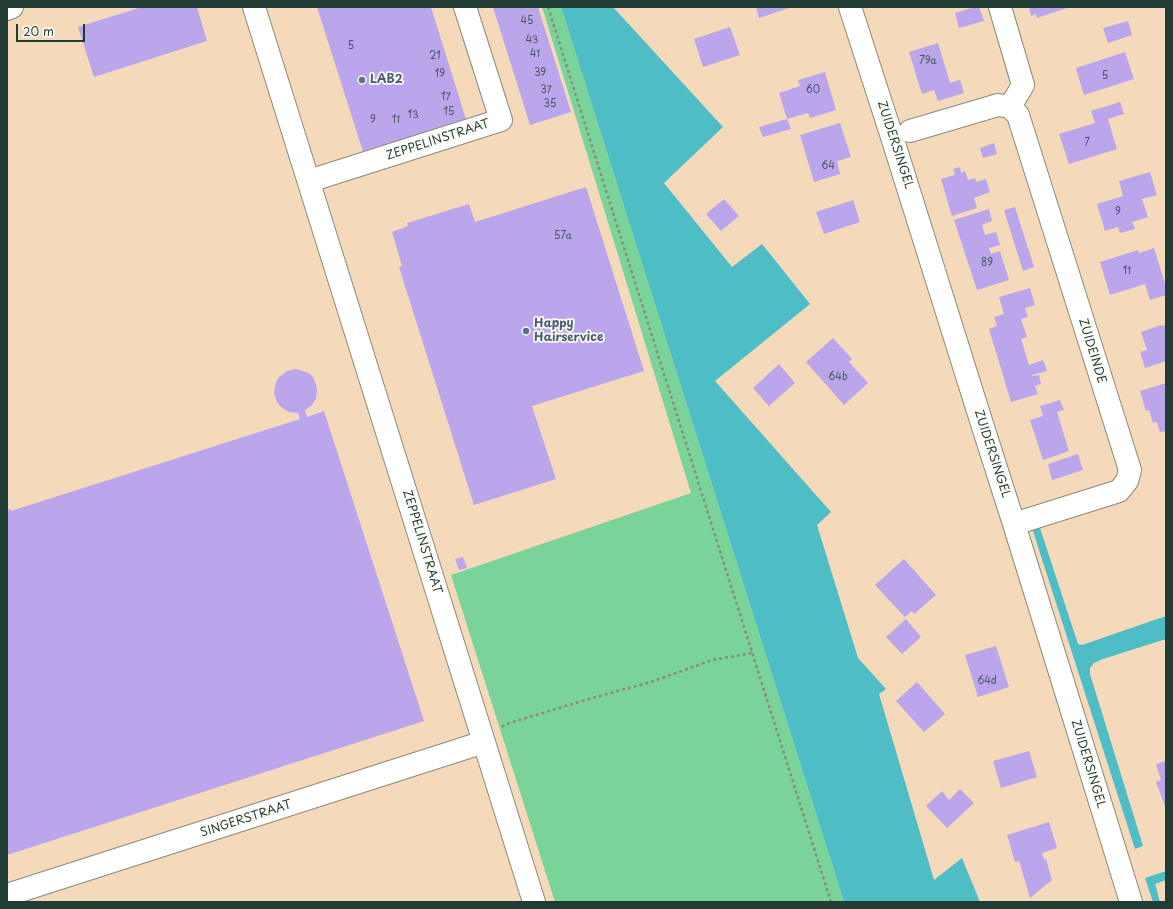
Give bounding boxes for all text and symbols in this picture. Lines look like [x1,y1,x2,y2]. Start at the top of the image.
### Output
house number: 45 [521,15,533,27]
scale bar [18,16,87,42]
text: 20 m [23,22,54,40]
house number: 43 [526,34,538,46]
house number: 5 [348,40,354,52]
house number: 41 [530,48,540,60]
house number: 21 [429,50,441,62]
house number: 79a [919,55,937,67]
house number: 39 [534,67,546,79]
house number: 19 [435,68,445,80]
house number: 5 [1102,70,1108,82]
place label: LAB2 [370,73,403,87]
marker: LAB2 [357,75,367,85]
house number: 37 [540,84,552,96]
house number: 60 [806,84,820,96]
house number: 17 [441,91,451,103]
house number: 35 [544,98,556,110]
street label: ZUIDERSINGEL [874,99,916,191]
house number: 15 [444,106,454,118]
house number: 13 [407,109,419,121]
house number: 9 [370,114,376,126]
house number: 11 [392,114,400,126]
street label: ZEPPELINSTRAAT [384,116,492,164]
house number: 7 [1084,137,1090,149]
house number: 64 [821,160,835,172]
house number: 9 [1115,206,1121,218]
house number: 57a [554,230,572,242]
house number: 89 [981,257,993,269]
house number: 11 [1123,265,1131,277]
place label: Happy Hairservice [534,317,603,345]
street label: ZUIDEINDE [1075,317,1109,385]
marker: Happy Hairservice [521,326,531,336]
house number: 64b [828,371,848,383]
street label: ZUIDERSINGEL [971,408,1013,500]
street label: ZEPPELINSTRAAT [399,488,445,596]
house number: 64d [977,675,997,687]
street label: ZUIDERSINGEL [1068,718,1108,810]
street label: SINGERSTRAAT [198,797,294,841]

